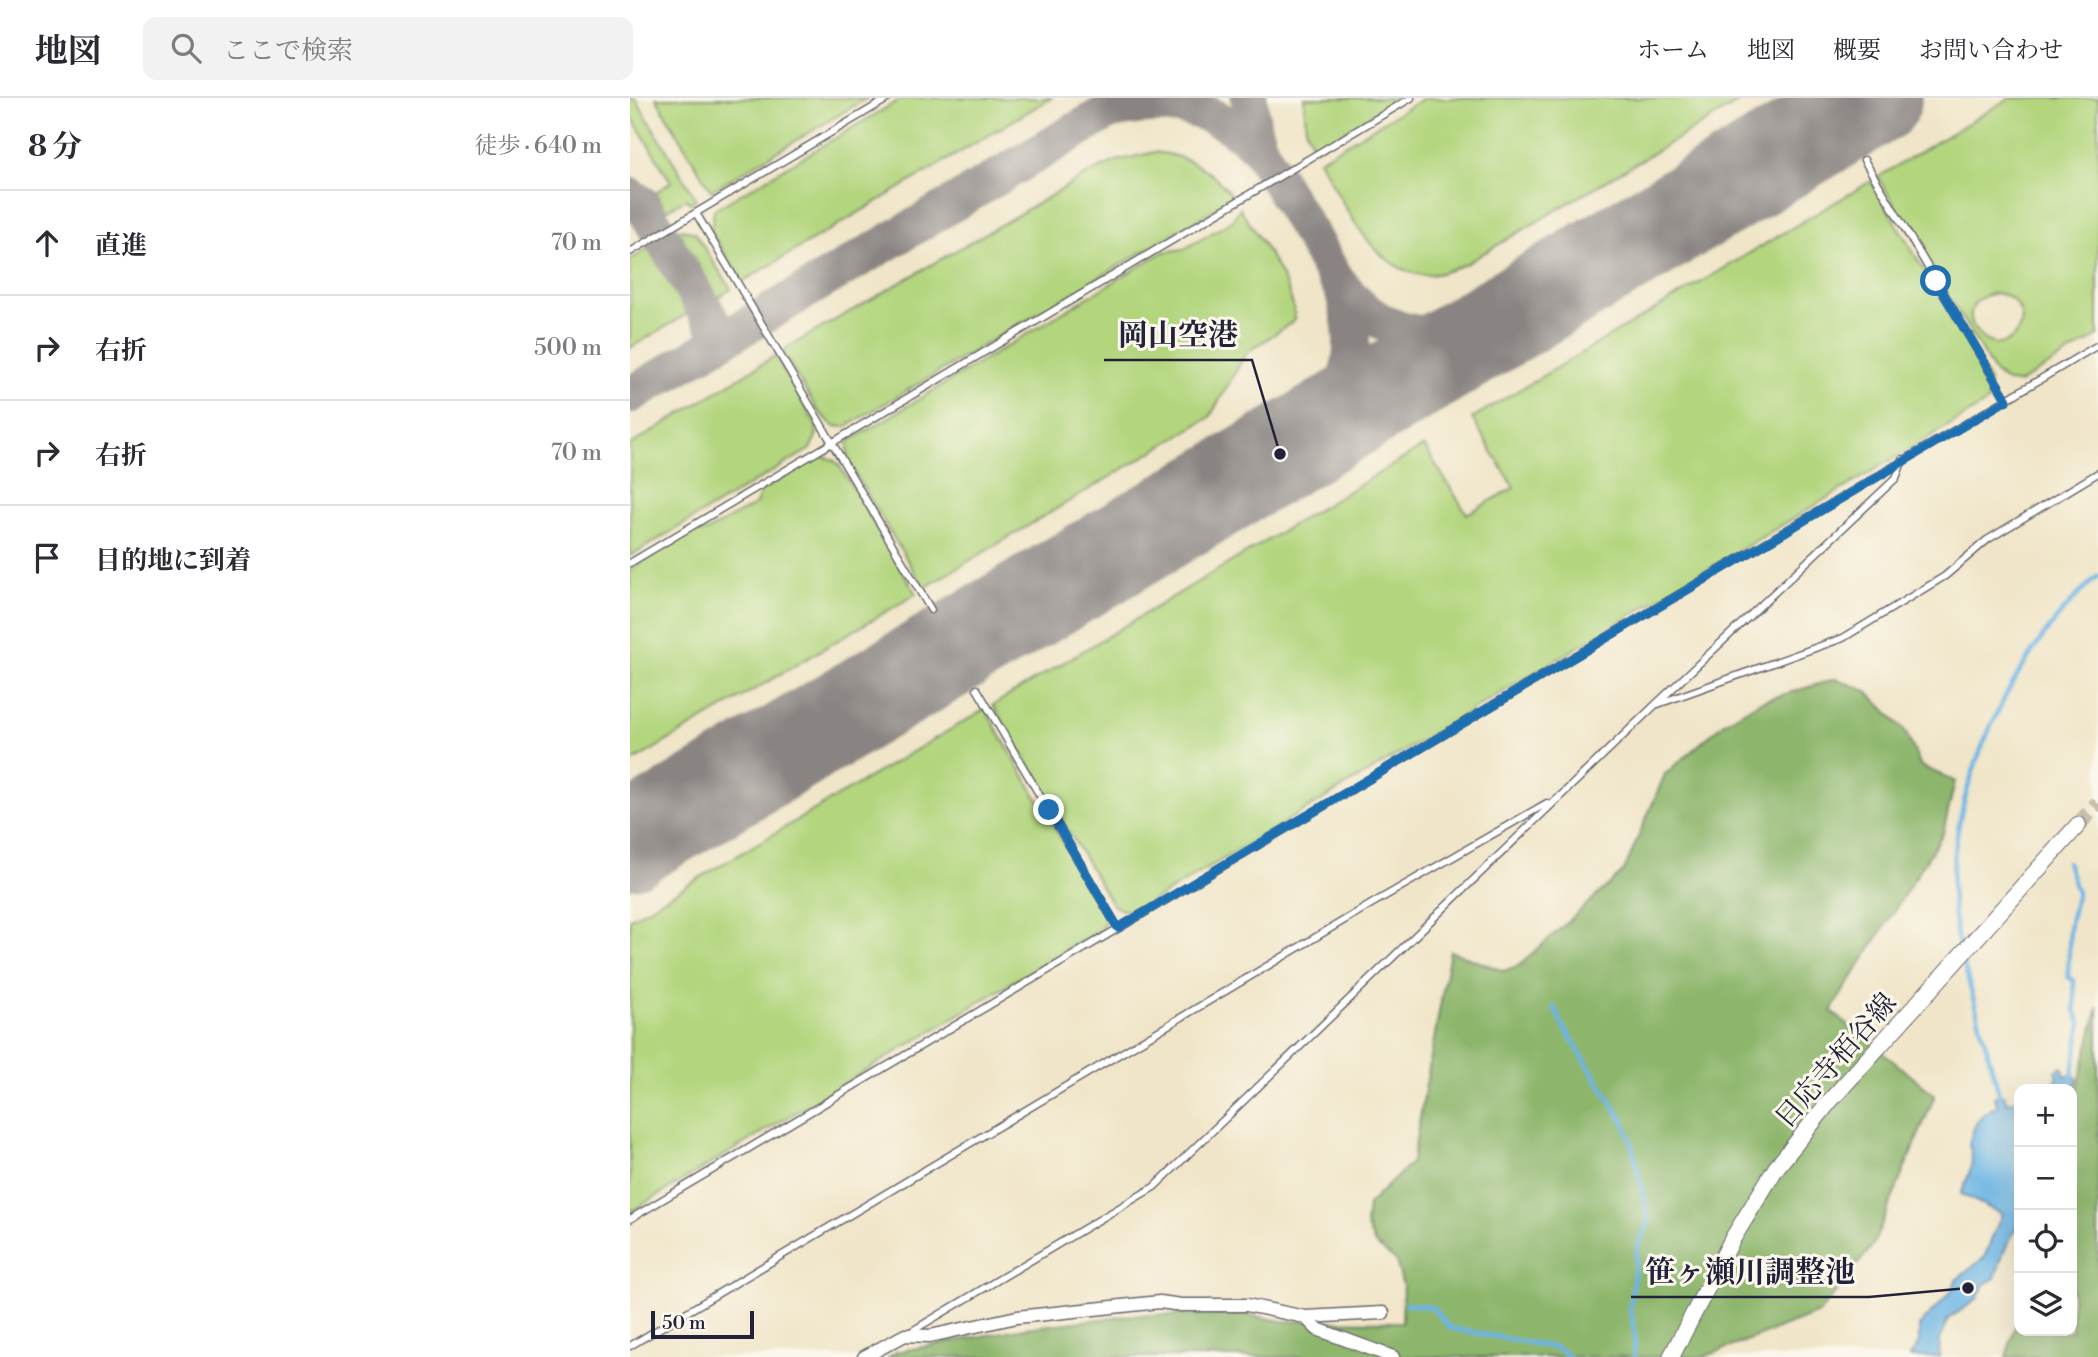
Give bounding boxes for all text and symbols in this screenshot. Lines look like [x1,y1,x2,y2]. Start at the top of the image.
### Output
search box [143,17,633,80]
icon: search [167,29,205,67]
text: 地図 [35,32,101,73]
text: ここで検索 [223,35,353,67]
text: ホーム [1637,36,1709,66]
text: 地図 [1747,36,1795,66]
text: 概要 [1833,36,1881,66]
text: お問い合わせ [1919,36,2063,66]
text: 8 分 [28,128,82,166]
text: 徒歩 · 640 m [474,132,602,160]
icon: ahead [28,224,66,262]
text: 70 m [551,229,602,257]
text: 直進 [95,230,147,262]
route start [1920,265,1951,296]
callout: 岡山空港 [1104,309,1252,360]
text: 岡山空港 [1118,317,1238,355]
icon: right [28,329,66,367]
text: 500 m [534,334,602,362]
text: 右折 [95,335,147,367]
icon: right [28,434,66,472]
text: 70 m [551,439,602,467]
text: 右折 [95,440,147,472]
icon: arrive [28,539,66,577]
text: 目的地に到着 [95,545,251,577]
route end [1033,794,1064,825]
street label: 日応寺栢谷線 [1768,986,1904,1136]
map controls [2014,1084,2077,1336]
button: + [2014,1084,2077,1147]
button: − [2014,1147,2077,1210]
button: locate [2014,1210,2077,1273]
callout: 笹ヶ瀬川調整池 [1631,1246,1869,1297]
text: 笹ヶ瀬川調整池 [1645,1254,1855,1292]
button: layers [2014,1273,2077,1336]
scale bar [651,1308,754,1340]
text: 50 m [662,1311,706,1335]

